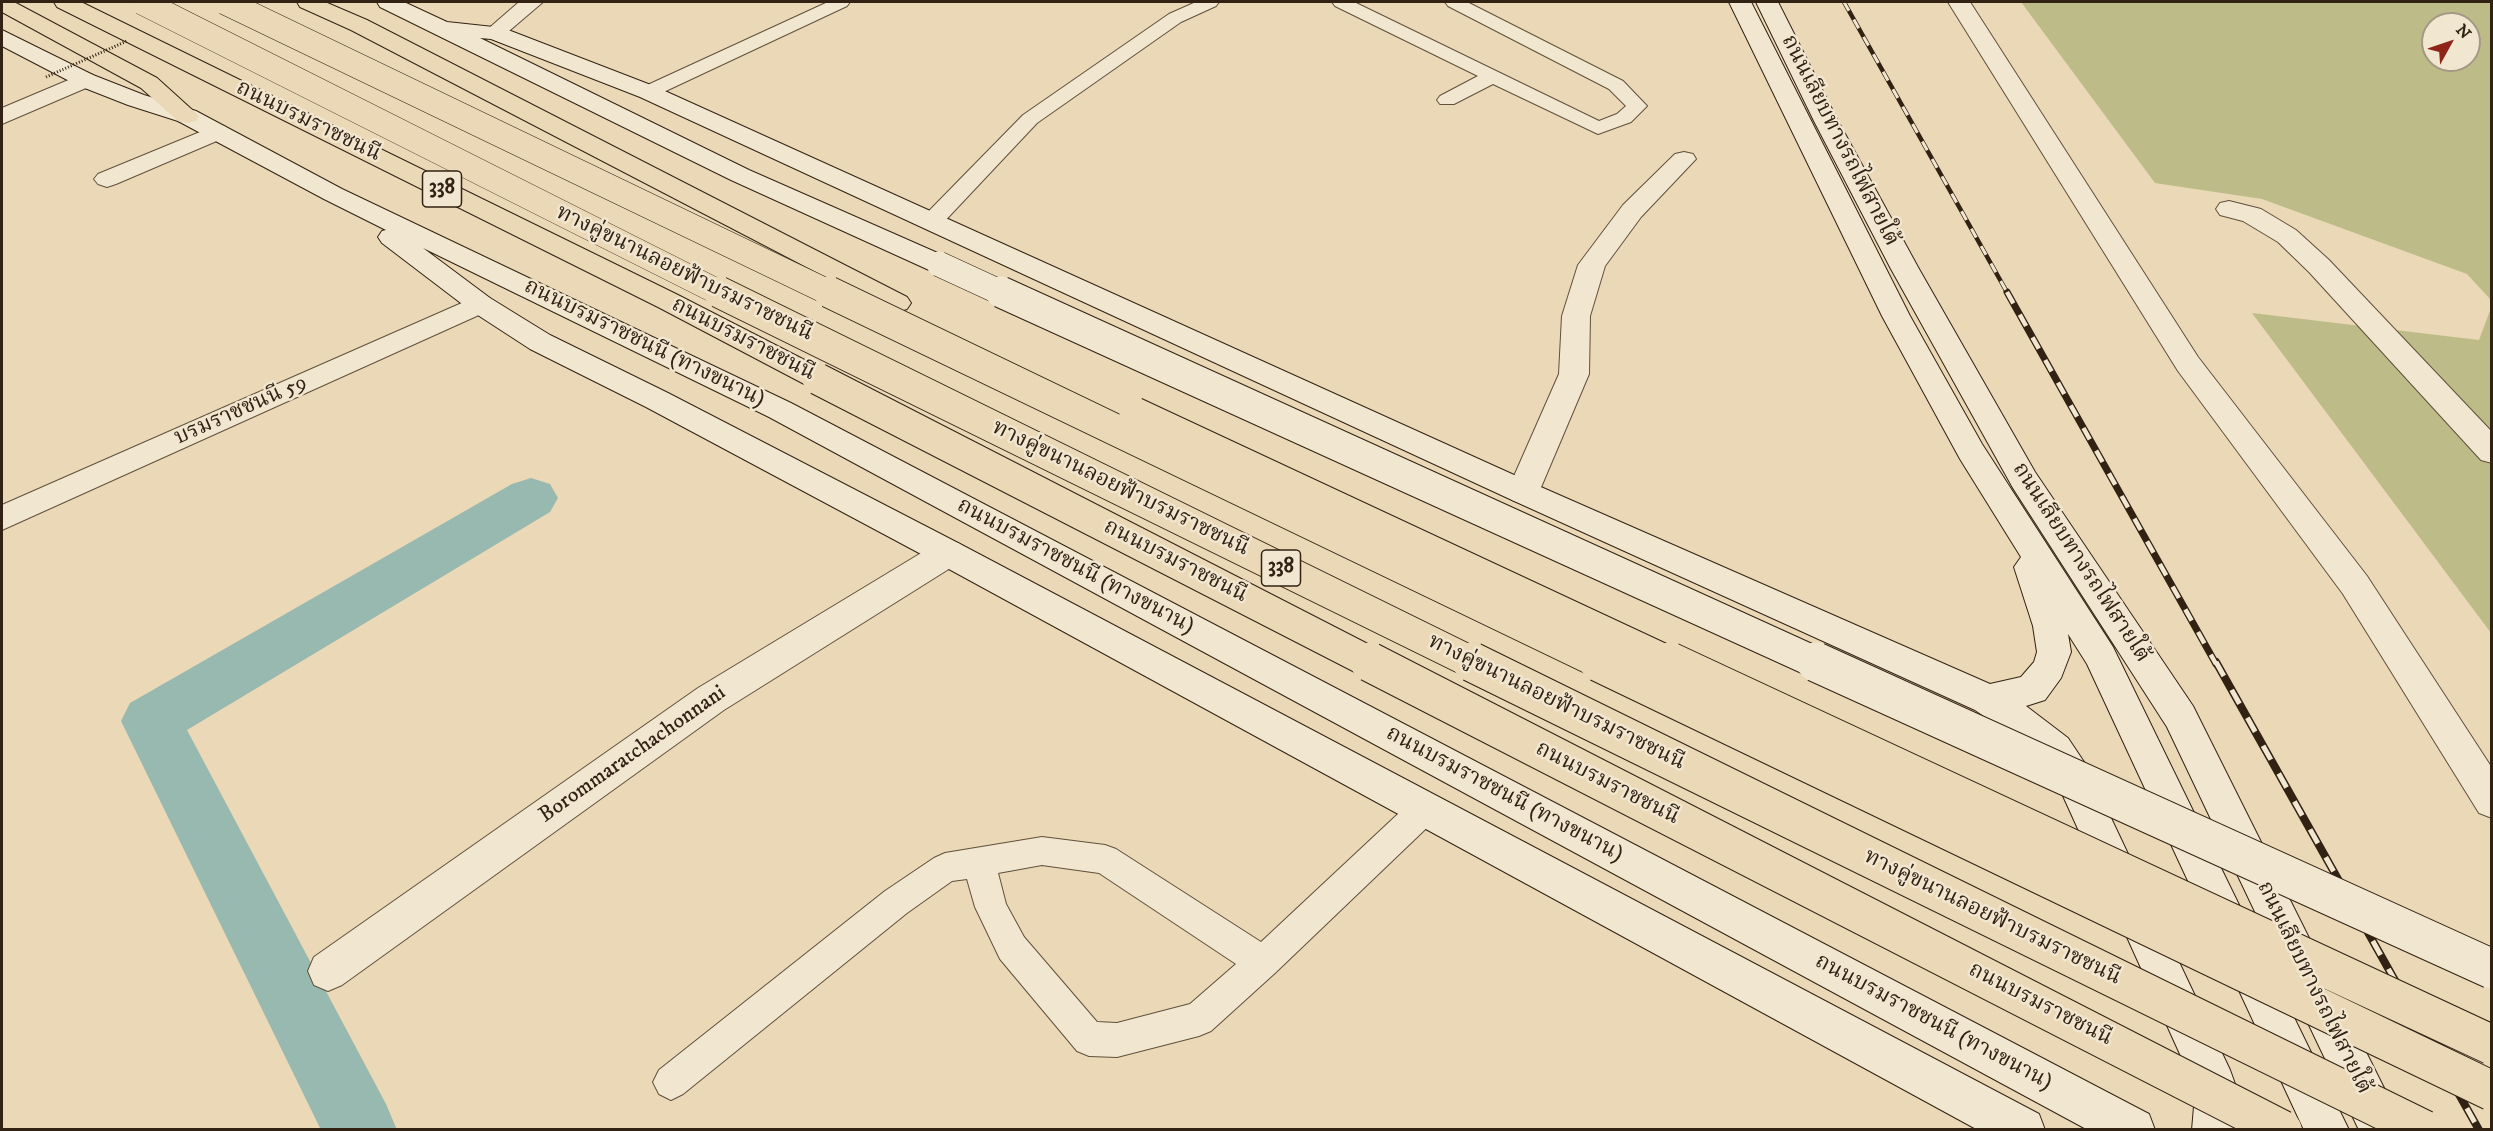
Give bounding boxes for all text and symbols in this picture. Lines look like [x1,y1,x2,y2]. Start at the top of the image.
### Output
north arrow [2421,12,2481,72]
text: N [2451,20,2475,43]
street label: ถนนเลียบทางรถไฟสายใต้ [1774,31,1904,251]
street label: ถนนบรมราชชนนี [231,76,385,168]
road number: 338 [422,171,462,207]
street label: ทางคู่ขนานลอยฟ้าบรมราชชนนี [551,200,817,348]
street label: ถนนบรมราชชนนี (ทางขนาน) [519,274,769,414]
street label: ถนนบรมราชชนนี [667,292,819,388]
street label: บรมราชชนนี 59 [171,370,311,452]
street label: ทางคู่ขนานลอยฟ้าบรมราชชนนี [987,415,1253,563]
street label: ถนนเลียบทางรถไฟสายใต้ [2005,458,2155,668]
street label: ถนนบรมราชชนนี (ทางขนาน) [952,493,1198,641]
street label: ถนนบรมราชชนนี [1099,514,1251,610]
road number: 338 [1262,550,1300,586]
street label: ทางคู่ขนานลอยฟ้าบรมราชชนนี [1423,629,1689,777]
street label: Borommaratchachonnani [535,681,731,829]
street label: ถนนบรมราชชนนี (ทางขนาน) [1381,721,1627,869]
street label: ถนนบรมราชชนนี [1531,736,1683,832]
street label: ทางคู่ขนานลอยฟ้าบรมราชชนนี [1859,844,2125,992]
street label: ถนนเลียบทางรถไฟสายใต้ [2250,877,2376,1099]
street label: ถนนบรมราชชนนี (ทางขนาน) [1810,949,2056,1097]
street label: ถนนบรมราชชนนี [1964,957,2116,1053]

